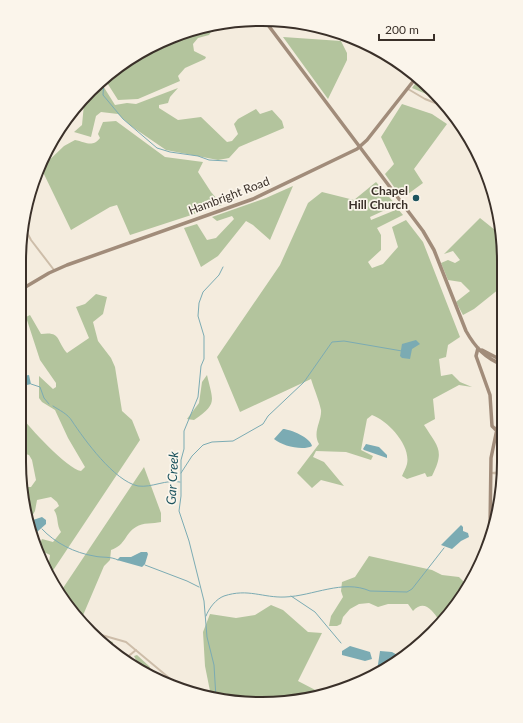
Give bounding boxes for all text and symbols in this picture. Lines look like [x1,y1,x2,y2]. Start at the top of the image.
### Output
scale bar [379,16,434,42]
text: 200 m [385,22,419,37]
street label: Hambright Road [186,173,271,218]
place label: Chapel Hill Church [349,183,408,212]
marker: Chapel Hill Church [411,193,421,203]
water label: Gar Creek [163,450,181,505]

